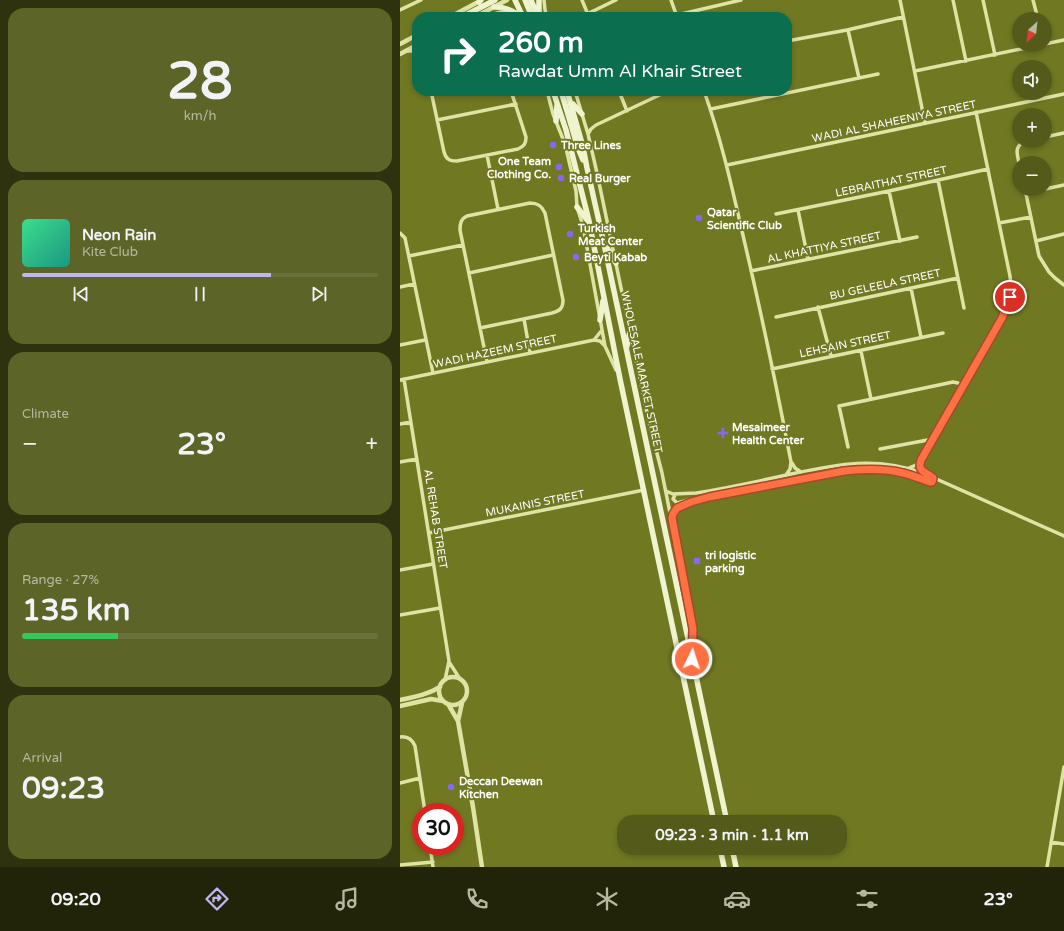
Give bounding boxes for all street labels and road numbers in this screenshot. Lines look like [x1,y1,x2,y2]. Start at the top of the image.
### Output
street label: WADI AL SHAHEENIYA STREET [811,98,978,145]
street label: LEBRAITHAT STREET [834,163,948,200]
street label: AL KHATTIYA STREET [766,229,883,266]
street label: BU GELEELA STREET [828,266,942,303]
street label: WHOLESALE MARKET STREET [618,290,665,455]
street label: LEHSAIN STREET [798,328,892,361]
street label: WADI HAZEEM STREET [432,332,558,371]
street label: AL REHAB STREET [421,468,450,570]
street label: MUKAINIS STREET [484,487,586,519]

